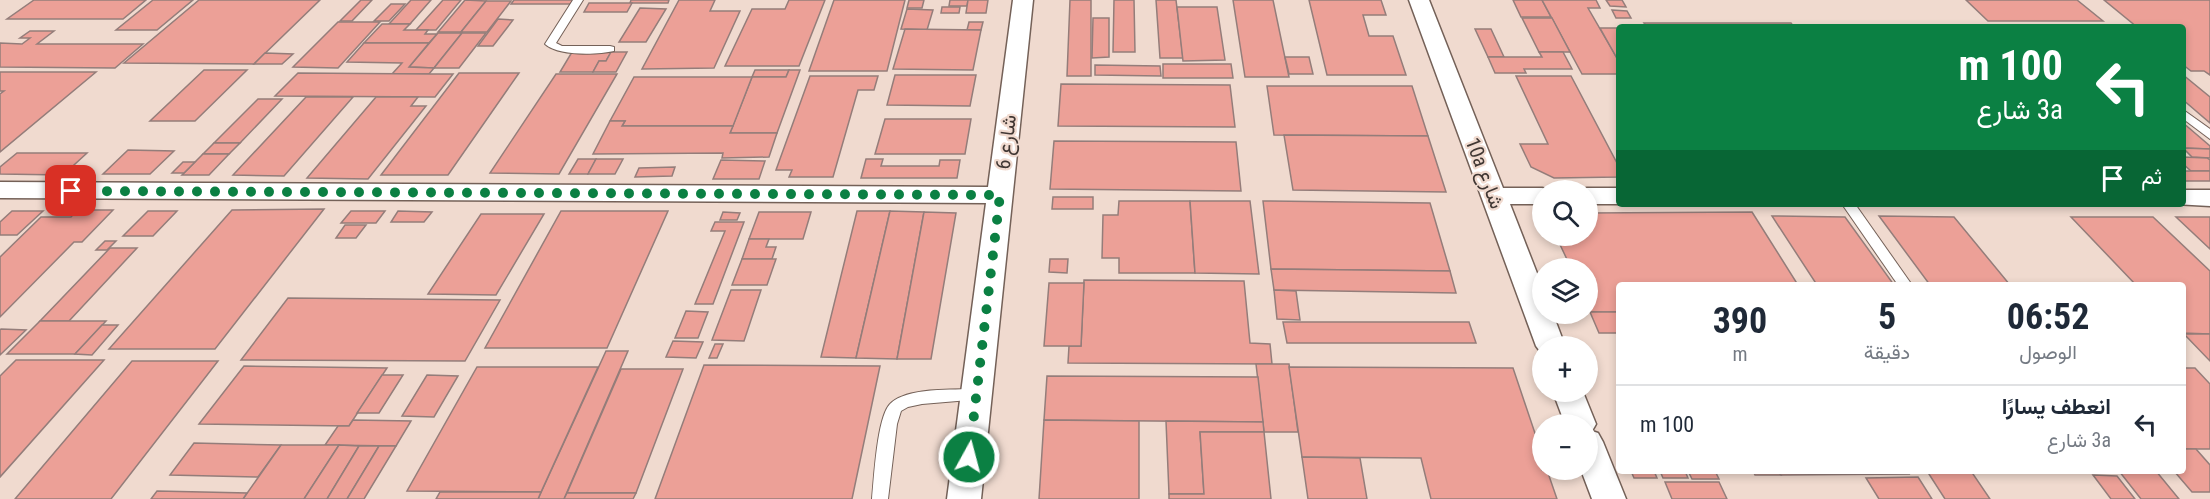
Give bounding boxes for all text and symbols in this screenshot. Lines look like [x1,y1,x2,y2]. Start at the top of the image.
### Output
text: 100 m [1958,41,2063,90]
icon: left [2084,48,2162,126]
text: 3a شارع [1976,94,2063,126]
street label: شارع 6 [991,113,1023,171]
street label: 10a شارع [1459,134,1509,213]
icon: arrive [2096,162,2129,195]
text: ثم [2141,164,2162,189]
pin [45,165,96,216]
icon: arrive [54,174,87,207]
map controls [1532,180,1598,480]
button: search [1532,180,1598,246]
button: layers [1532,258,1598,324]
text: 5 [1878,296,1896,338]
text: 06:52 [2007,296,2089,338]
text: 390 [1713,300,1767,342]
button: + [1532,336,1598,402]
text: دقيقة [1864,340,1910,364]
text: الوصول [2019,340,2077,364]
text: m [1732,342,1747,366]
text: انعطف يسارًا [2002,394,2111,419]
icon: left [2129,408,2162,441]
text: 100 m [1640,412,1694,437]
button: − [1532,414,1598,480]
position arrow [937,425,1001,489]
text: 3a شارع [2047,428,2111,452]

